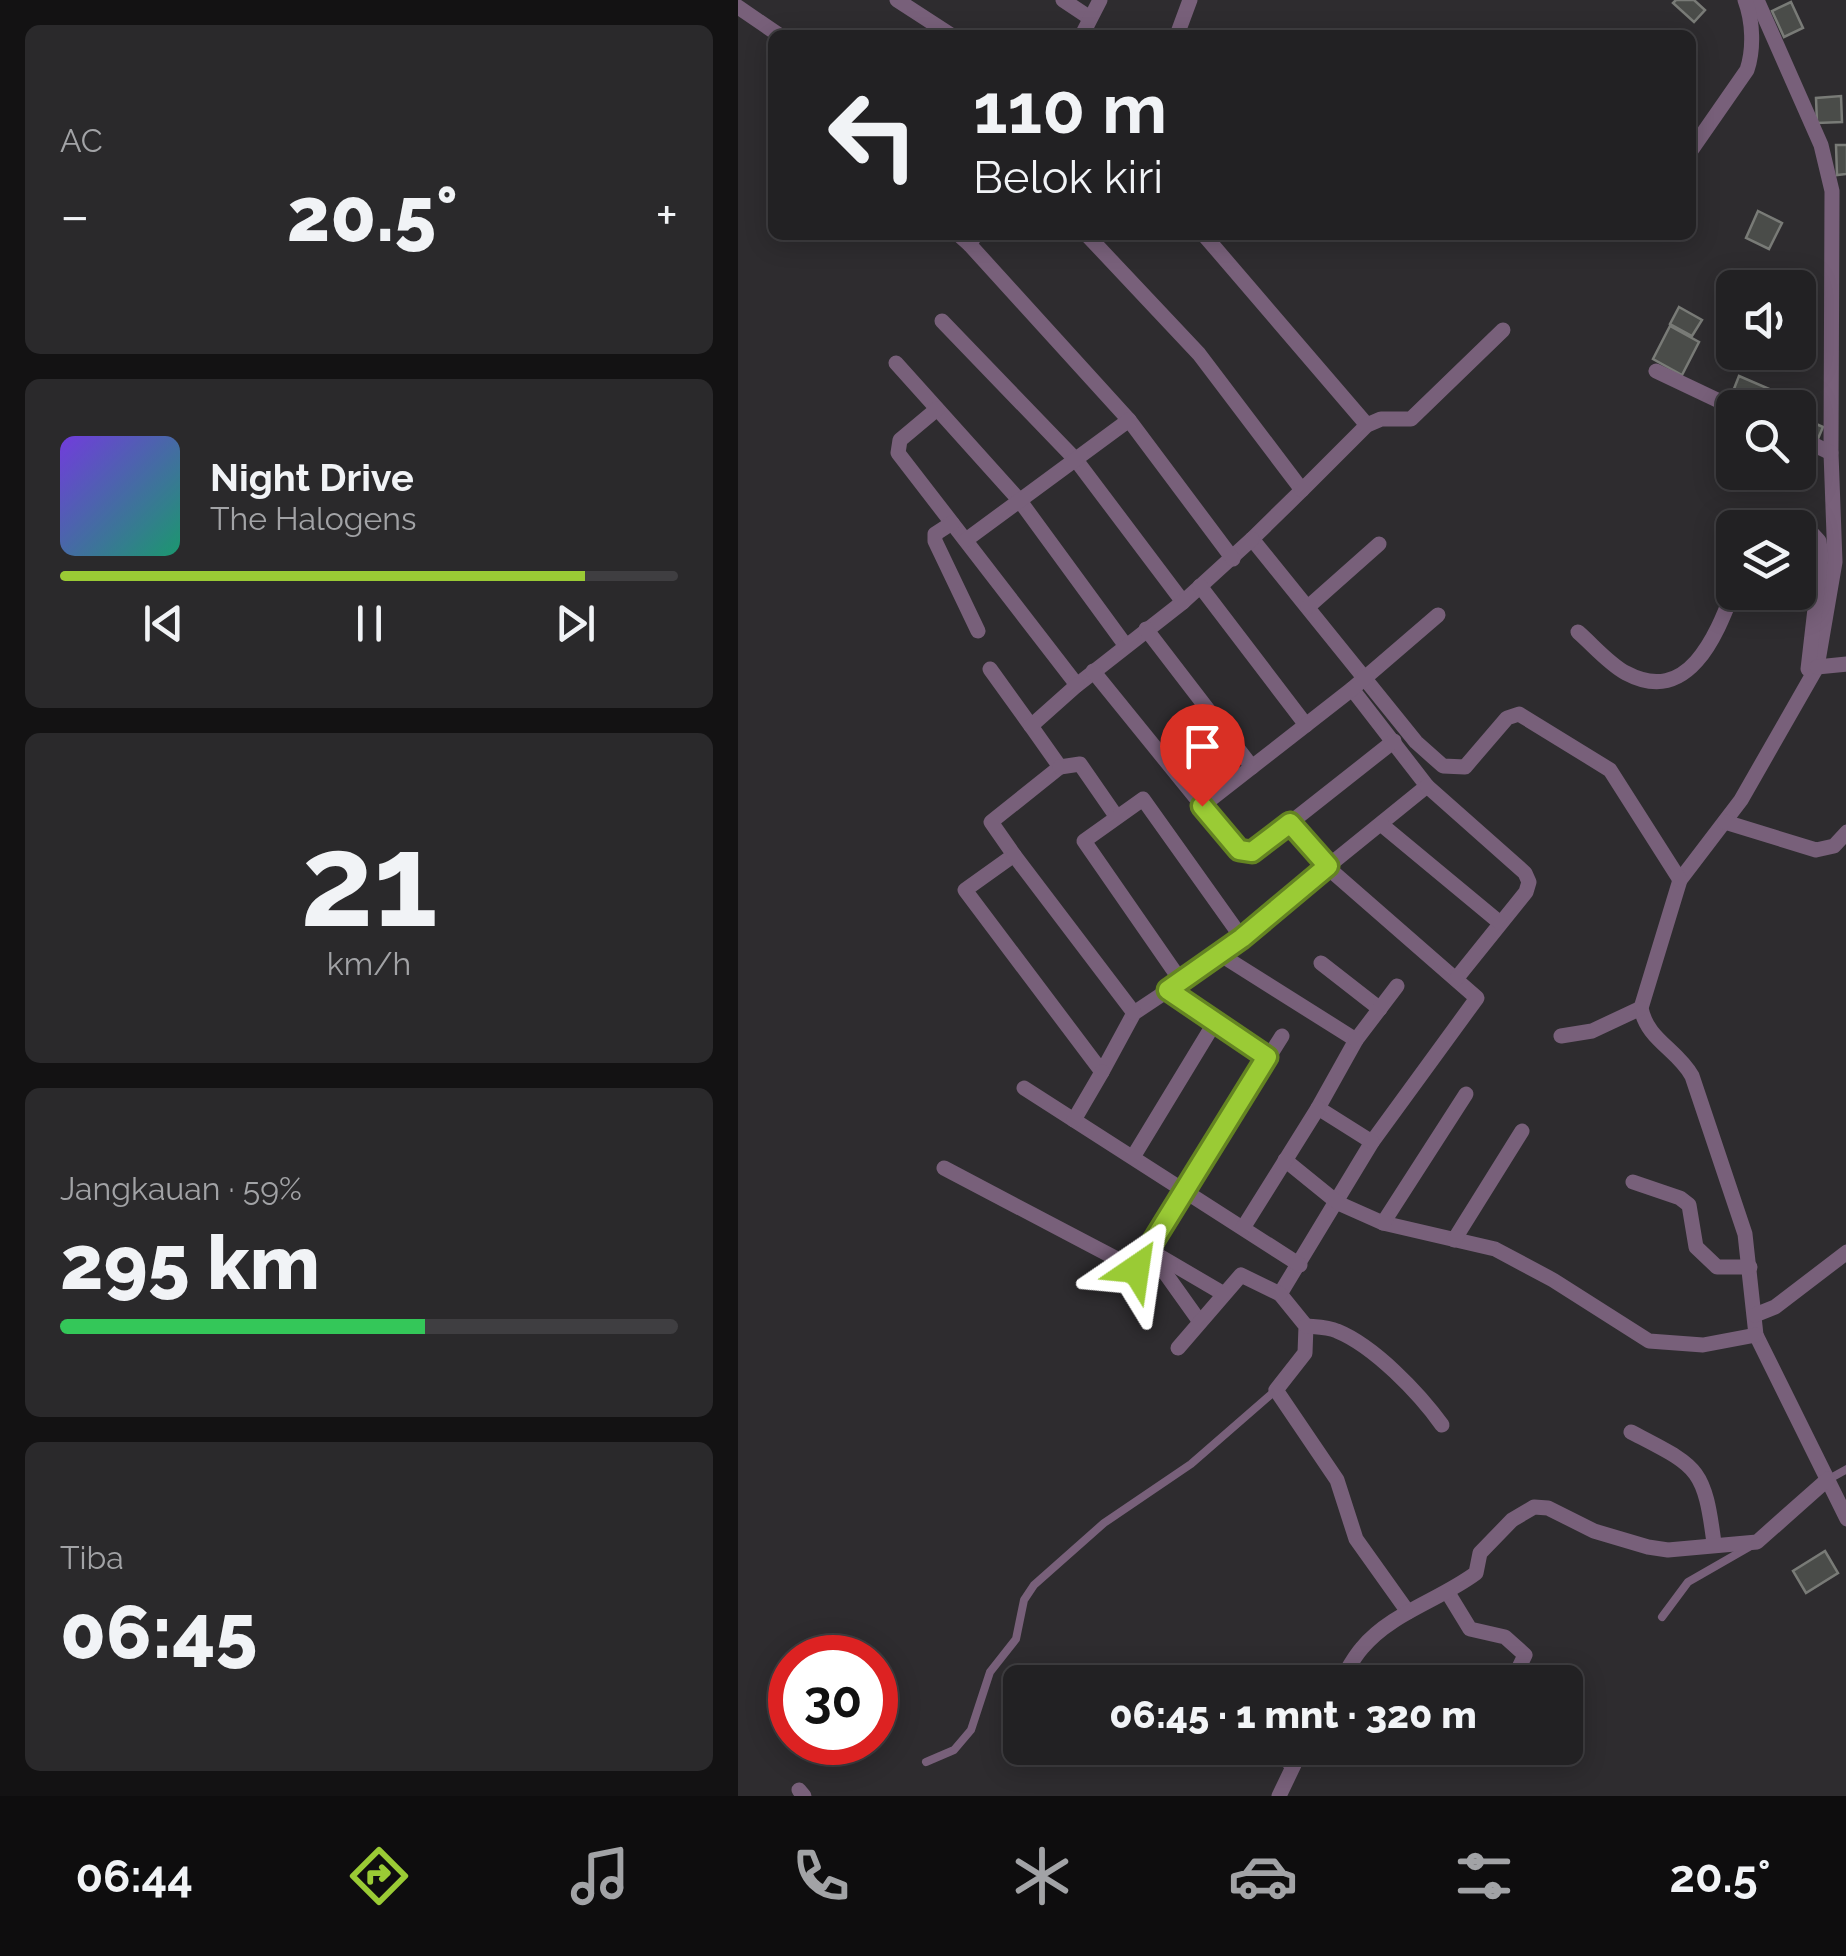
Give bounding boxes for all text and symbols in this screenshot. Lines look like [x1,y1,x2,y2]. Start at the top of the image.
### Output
text: 110 m [973,67,1167,149]
icon: left [808,70,938,200]
text: AC [60,122,103,159]
text: Belok kiri [973,151,1163,204]
text: 20.5° [287,170,458,259]
text: − [60,183,90,248]
text: + [655,183,678,248]
map controls [1716,270,1816,610]
button: sound [1716,270,1816,370]
button: search [1716,390,1816,490]
text: Night Drive [210,455,414,500]
text: The Halogens [210,500,416,537]
button: layers [1716,510,1816,610]
icon: previous [136,596,191,651]
icon: pause [342,596,397,651]
icon: next [548,596,603,651]
pin [1160,704,1245,807]
icon: arrive [1175,719,1230,774]
text: 21 [300,804,438,956]
text: km/h [327,945,411,982]
text: Jangkauan · 59% [60,1170,302,1207]
position arrow [1084,1217,1188,1321]
text: 295 km [60,1218,320,1307]
text: Tiba [60,1539,124,1576]
text: 06:45 [60,1587,257,1676]
speed limit sign: 30 [768,1635,898,1765]
text: 06:45 · 1 mnt · 320 m [1109,1692,1477,1737]
icon: directions [344,1841,414,1911]
icon: music [565,1841,635,1911]
icon: phone [786,1841,856,1911]
icon: climate [1007,1841,1077,1911]
icon: car [1228,1841,1298,1911]
icon: filters [1449,1841,1519,1911]
text: 06:44 [75,1850,193,1903]
text: 20.5° [1670,1850,1770,1903]

